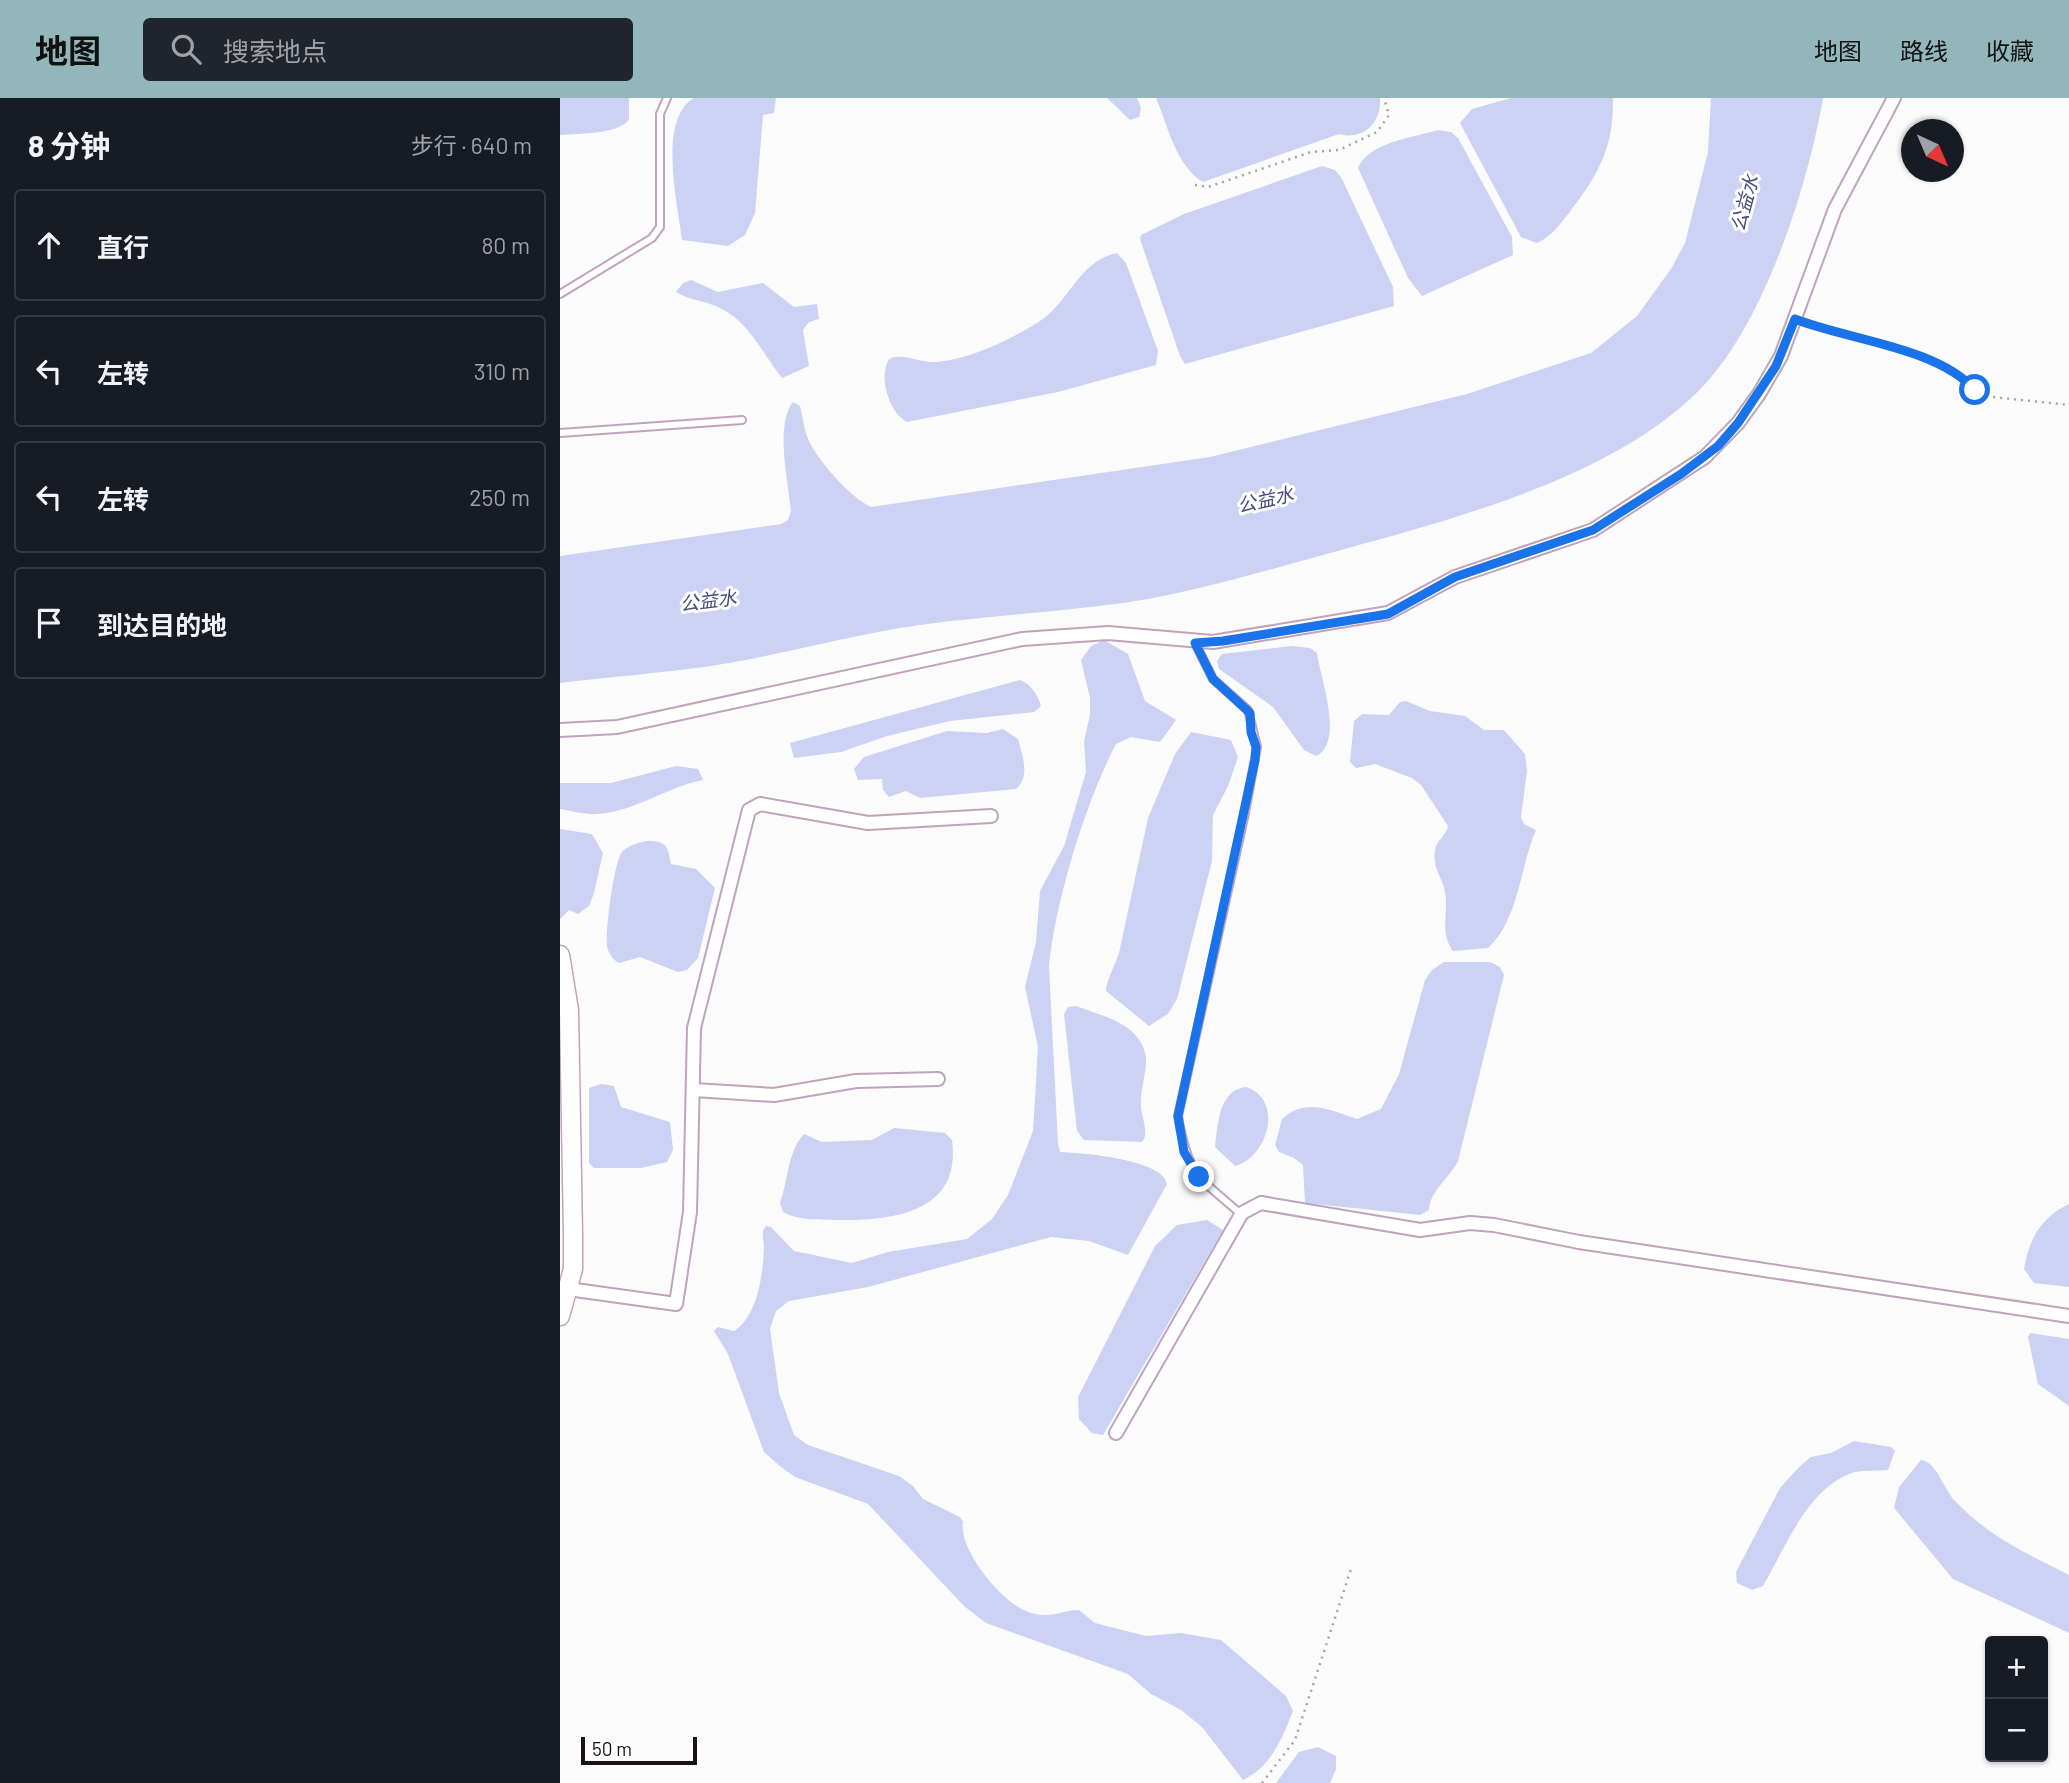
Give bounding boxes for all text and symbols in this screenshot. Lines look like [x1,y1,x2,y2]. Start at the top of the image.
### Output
search box [143,18,633,81]
text: 地图 [35,30,101,70]
icon: search [167,30,205,68]
text: 搜索地点 [223,35,327,66]
text: 地图 [1814,36,1862,65]
text: 路线 [1900,36,1948,65]
text: 收藏 [1986,36,2034,65]
north arrow [1901,119,1964,182]
text: 8 分钟 [28,127,110,163]
text: 步行 · 640 m [411,131,532,159]
water label: 公益水 [1726,172,1763,234]
icon: ahead [30,226,68,264]
text: 直行 [97,231,149,262]
text: 80 m [481,231,530,259]
icon: left [30,352,68,390]
text: 左转 [97,357,149,388]
text: 310 m [474,357,530,385]
route start [1959,374,1990,405]
icon: left [30,478,68,516]
water label: 公益水 [1235,481,1296,517]
text: 左转 [97,483,149,514]
text: 250 m [469,483,530,511]
water label: 公益水 [678,585,739,615]
icon: arrive [30,604,68,642]
text: 到达目的地 [97,609,227,640]
route end [1183,1161,1214,1192]
map controls [1985,1636,2048,1762]
button: + [1985,1636,2048,1699]
button: − [1985,1699,2048,1762]
scale bar [581,1734,696,1766]
text: 50 m [592,1737,632,1760]

